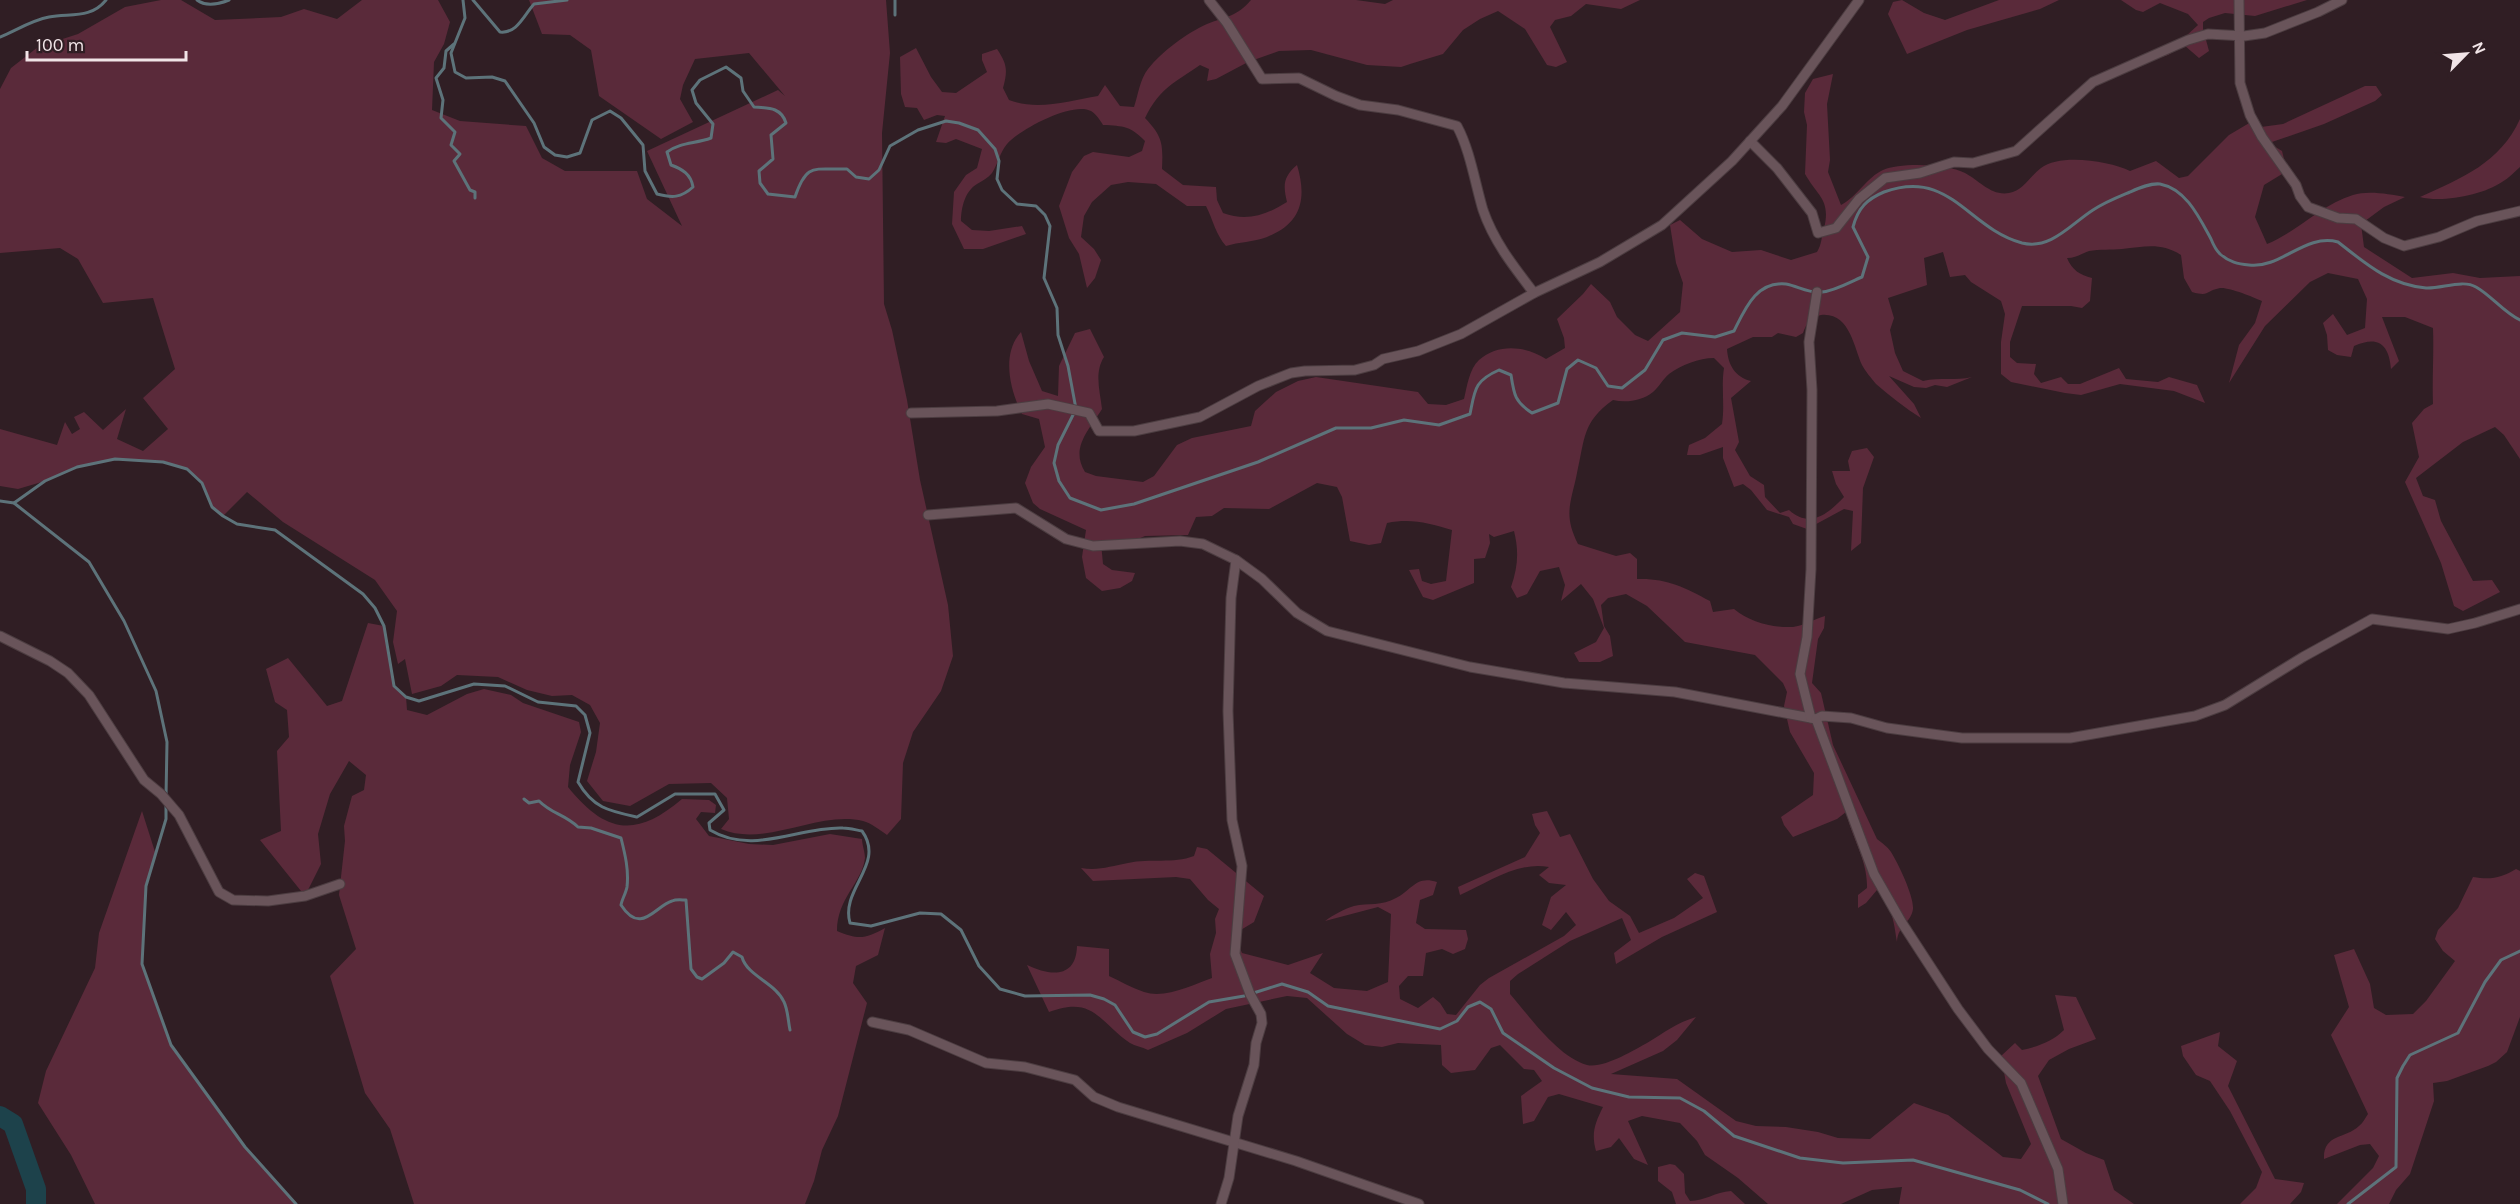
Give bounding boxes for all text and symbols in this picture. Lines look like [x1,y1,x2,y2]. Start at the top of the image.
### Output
scale bar [27,24,186,62]
north arrow [2436,24,2496,84]
text: 100 m [36,34,84,56]
text: N [2468,39,2490,57]

